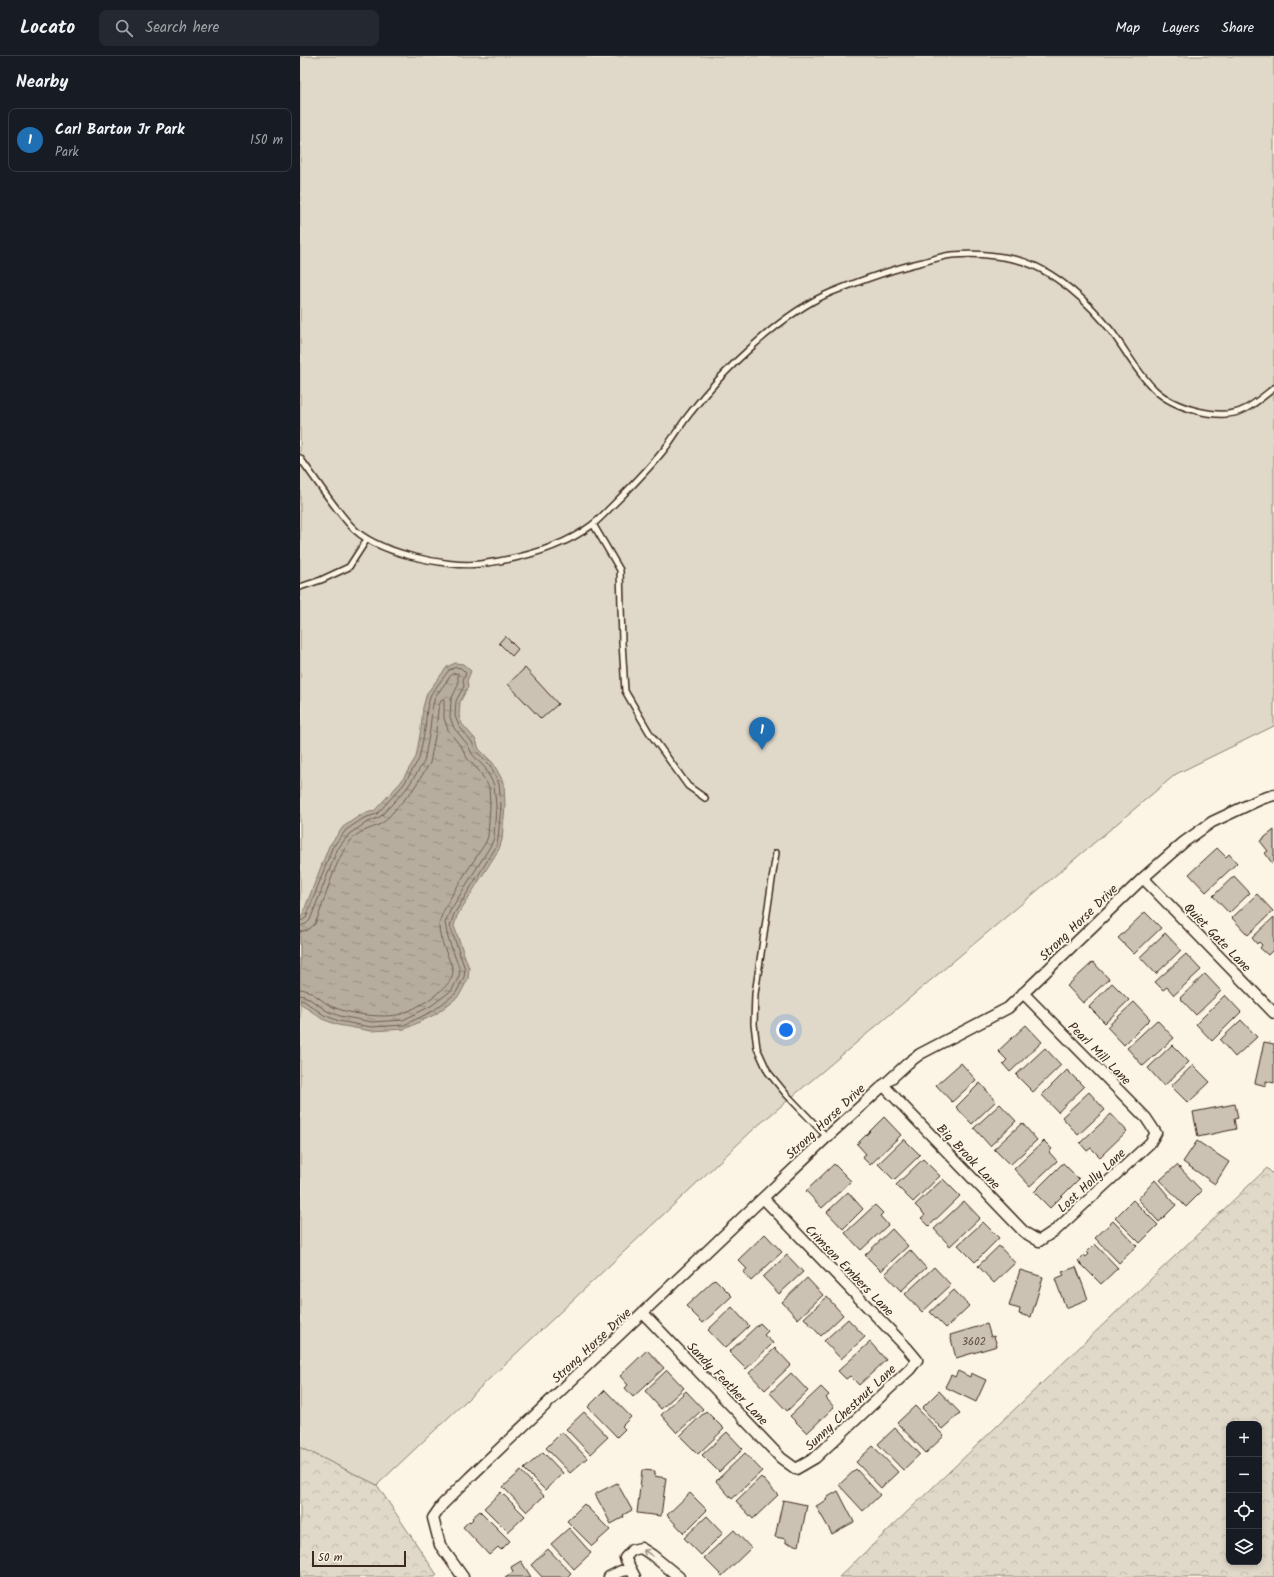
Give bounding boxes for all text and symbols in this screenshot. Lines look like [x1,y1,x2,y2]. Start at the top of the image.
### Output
search box [99,10,379,46]
text: Locato [20,13,75,43]
text: Search here [145,16,219,40]
icon: search [113,17,135,39]
text: Map [1116,17,1140,39]
text: Layers [1162,17,1200,39]
text: Share [1222,17,1254,39]
text: Nearby [16,69,68,96]
text: Carl Barton Jr Park [55,118,184,142]
text: 1 [28,130,32,151]
text: 150 m [250,130,283,151]
text: Park [55,142,79,163]
pin: 1 [749,717,775,750]
street label: Strong Horse Drive [1035,880,1124,966]
street label: Quiet Gate Lane [1178,898,1256,978]
street label: Pearl Mill Lane [1062,1017,1136,1091]
your location [776,1020,796,1040]
street label: Strong Horse Drive [781,1079,871,1165]
street label: Big Brook Lane [931,1119,1005,1195]
street label: Lost Holly Lane [1053,1144,1131,1218]
street label: Crimson Embers Lane [799,1220,899,1322]
street label: Strong Horse Drive [547,1303,637,1389]
house number: 3602 [962,1333,986,1351]
street label: Sandy Feather Lane [681,1337,773,1431]
street label: Sunny Chestnut Lane [800,1360,902,1456]
map controls [1226,1421,1262,1565]
button: + [1226,1421,1262,1457]
button: − [1226,1457,1262,1493]
button: locate [1226,1493,1262,1529]
button: layers [1226,1529,1262,1565]
scale bar [312,1549,406,1568]
text: 50 m [318,1549,343,1567]
one-way arrow [643,1549,654,1557]

